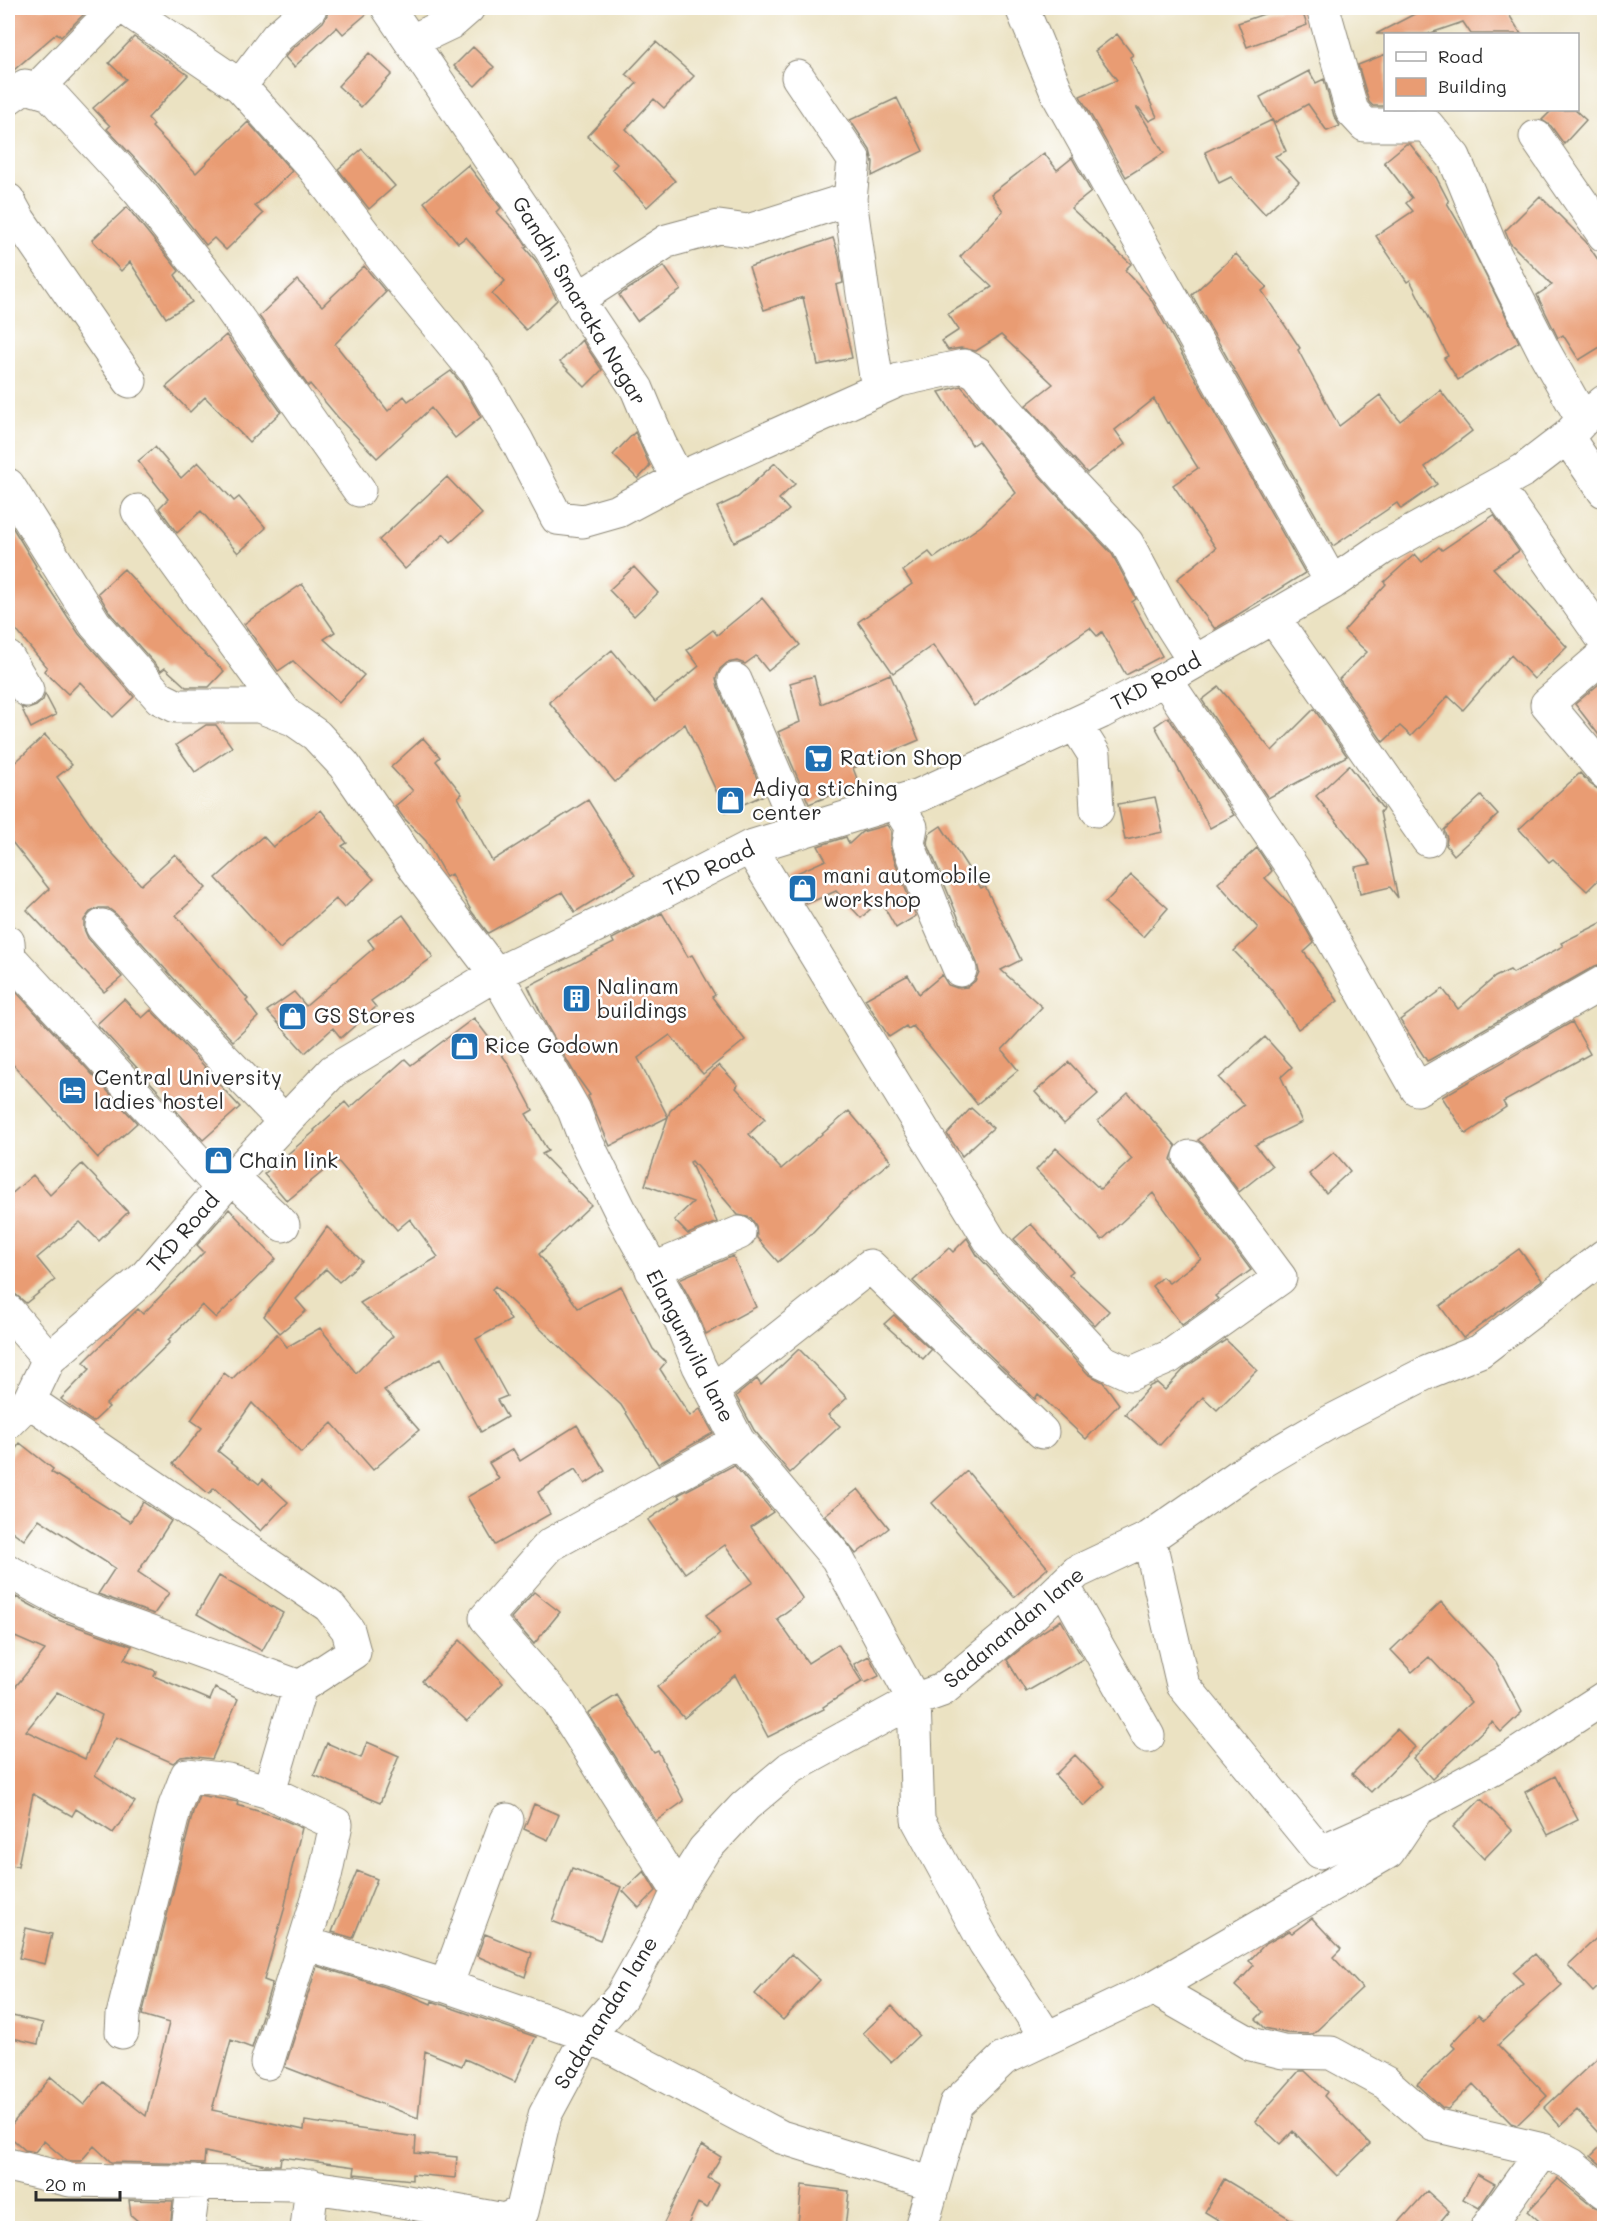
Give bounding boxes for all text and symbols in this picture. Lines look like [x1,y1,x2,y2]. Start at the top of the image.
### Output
legend [1384,33,1579,111]
text: Road [1438,44,1483,68]
text: Building [1438,74,1506,98]
street label: Gandhi Smaraka Nagar [507,191,653,410]
street label: TKD Road [1106,646,1205,716]
supermarket icon: Ration Shop [803,742,835,774]
place label: Ration Shop [840,743,962,770]
place label: Adiya stiching center [752,774,897,825]
shop icon: Adiya stiching center [715,785,747,817]
street label: TKD Road [658,834,758,901]
place label: mani automobile workshop [823,861,991,912]
shop icon: mani automobile workshop [786,872,818,904]
place label: Nalinam buildings [597,972,687,1023]
building icon: Nalinam buildings [560,983,592,1015]
shop icon: GS Stores [277,1000,309,1032]
place label: GS Stores [314,1001,415,1028]
shop icon: Rice Godown [448,1030,480,1062]
place label: Rice Godown [485,1031,619,1058]
place label: Central University ladies hostel [94,1063,282,1114]
hotel icon: Central University ladies hostel [57,1074,89,1106]
shop icon: Chain link [202,1145,234,1177]
place label: Chain link [239,1146,338,1173]
street label: TKD Road [140,1186,224,1278]
street label: Elangumvila lane [641,1264,742,1426]
street label: Sadanandan lane [937,1560,1089,1694]
street label: Sadanandan lane [547,1931,663,2094]
scale bar [36,2164,120,2202]
text: 20 m [45,2172,86,2196]

